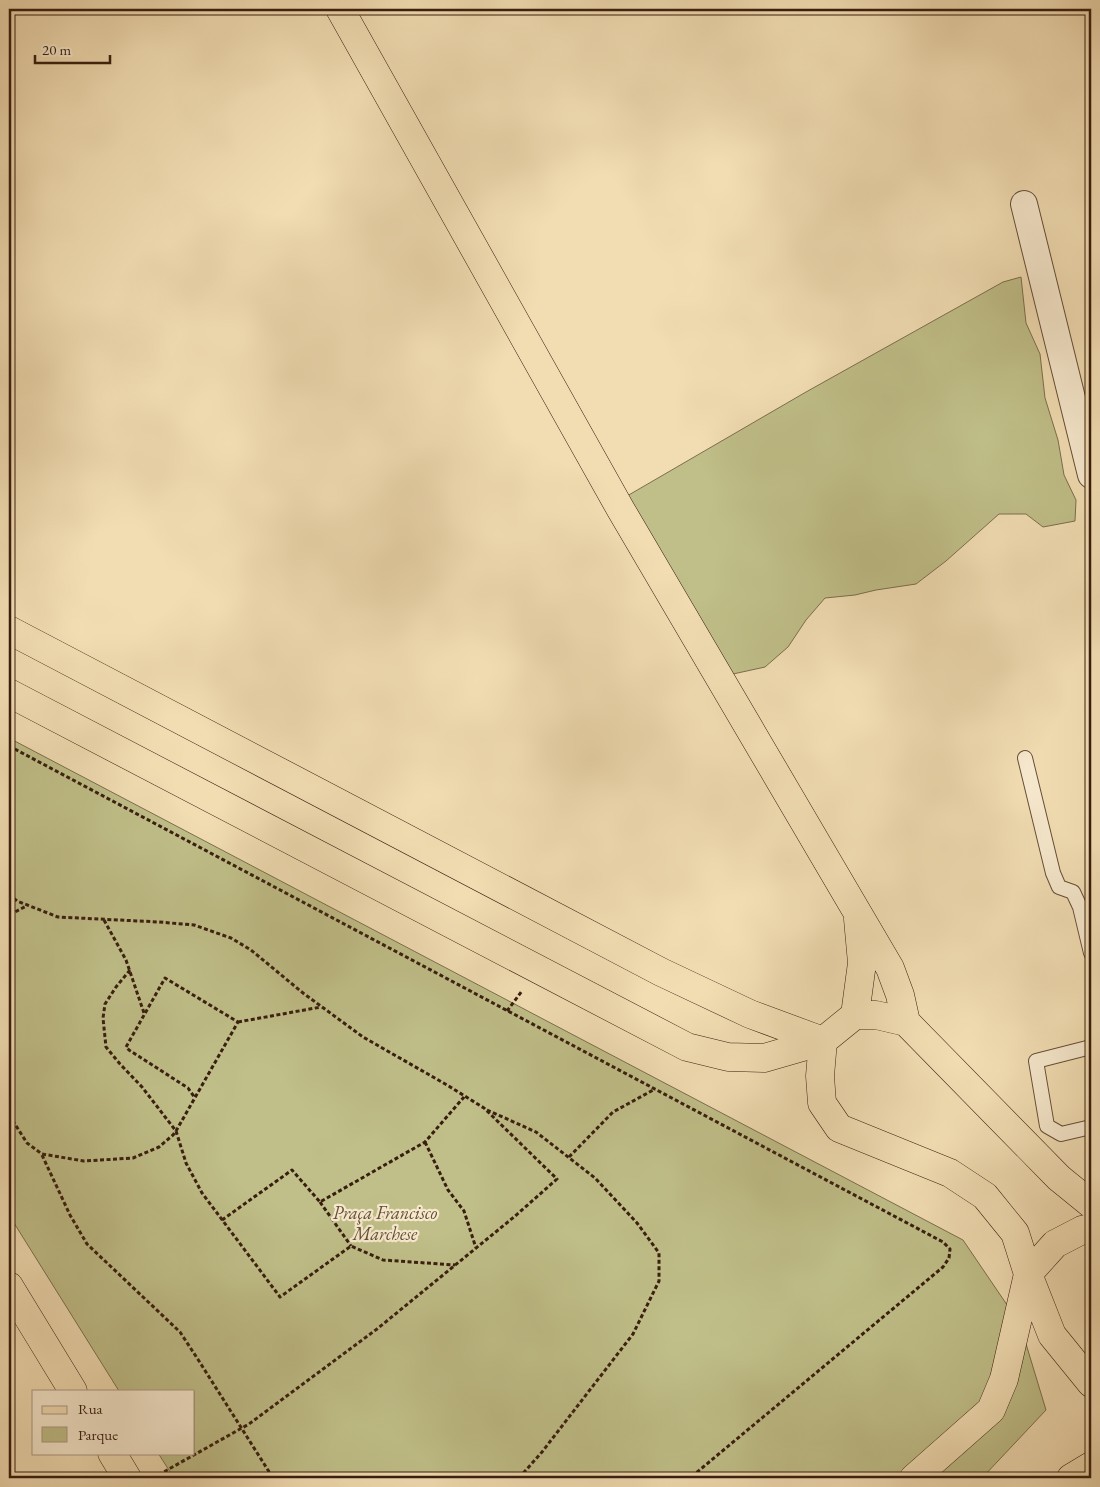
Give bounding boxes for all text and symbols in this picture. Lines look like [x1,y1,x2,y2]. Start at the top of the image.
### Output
scale bar [35,32,110,64]
text: 20 m [42,40,71,59]
park label: Praça Francisco Marchese [333,1201,437,1245]
legend [32,1390,195,1454]
text: Rua [78,1399,103,1418]
text: Parque [78,1425,118,1444]

